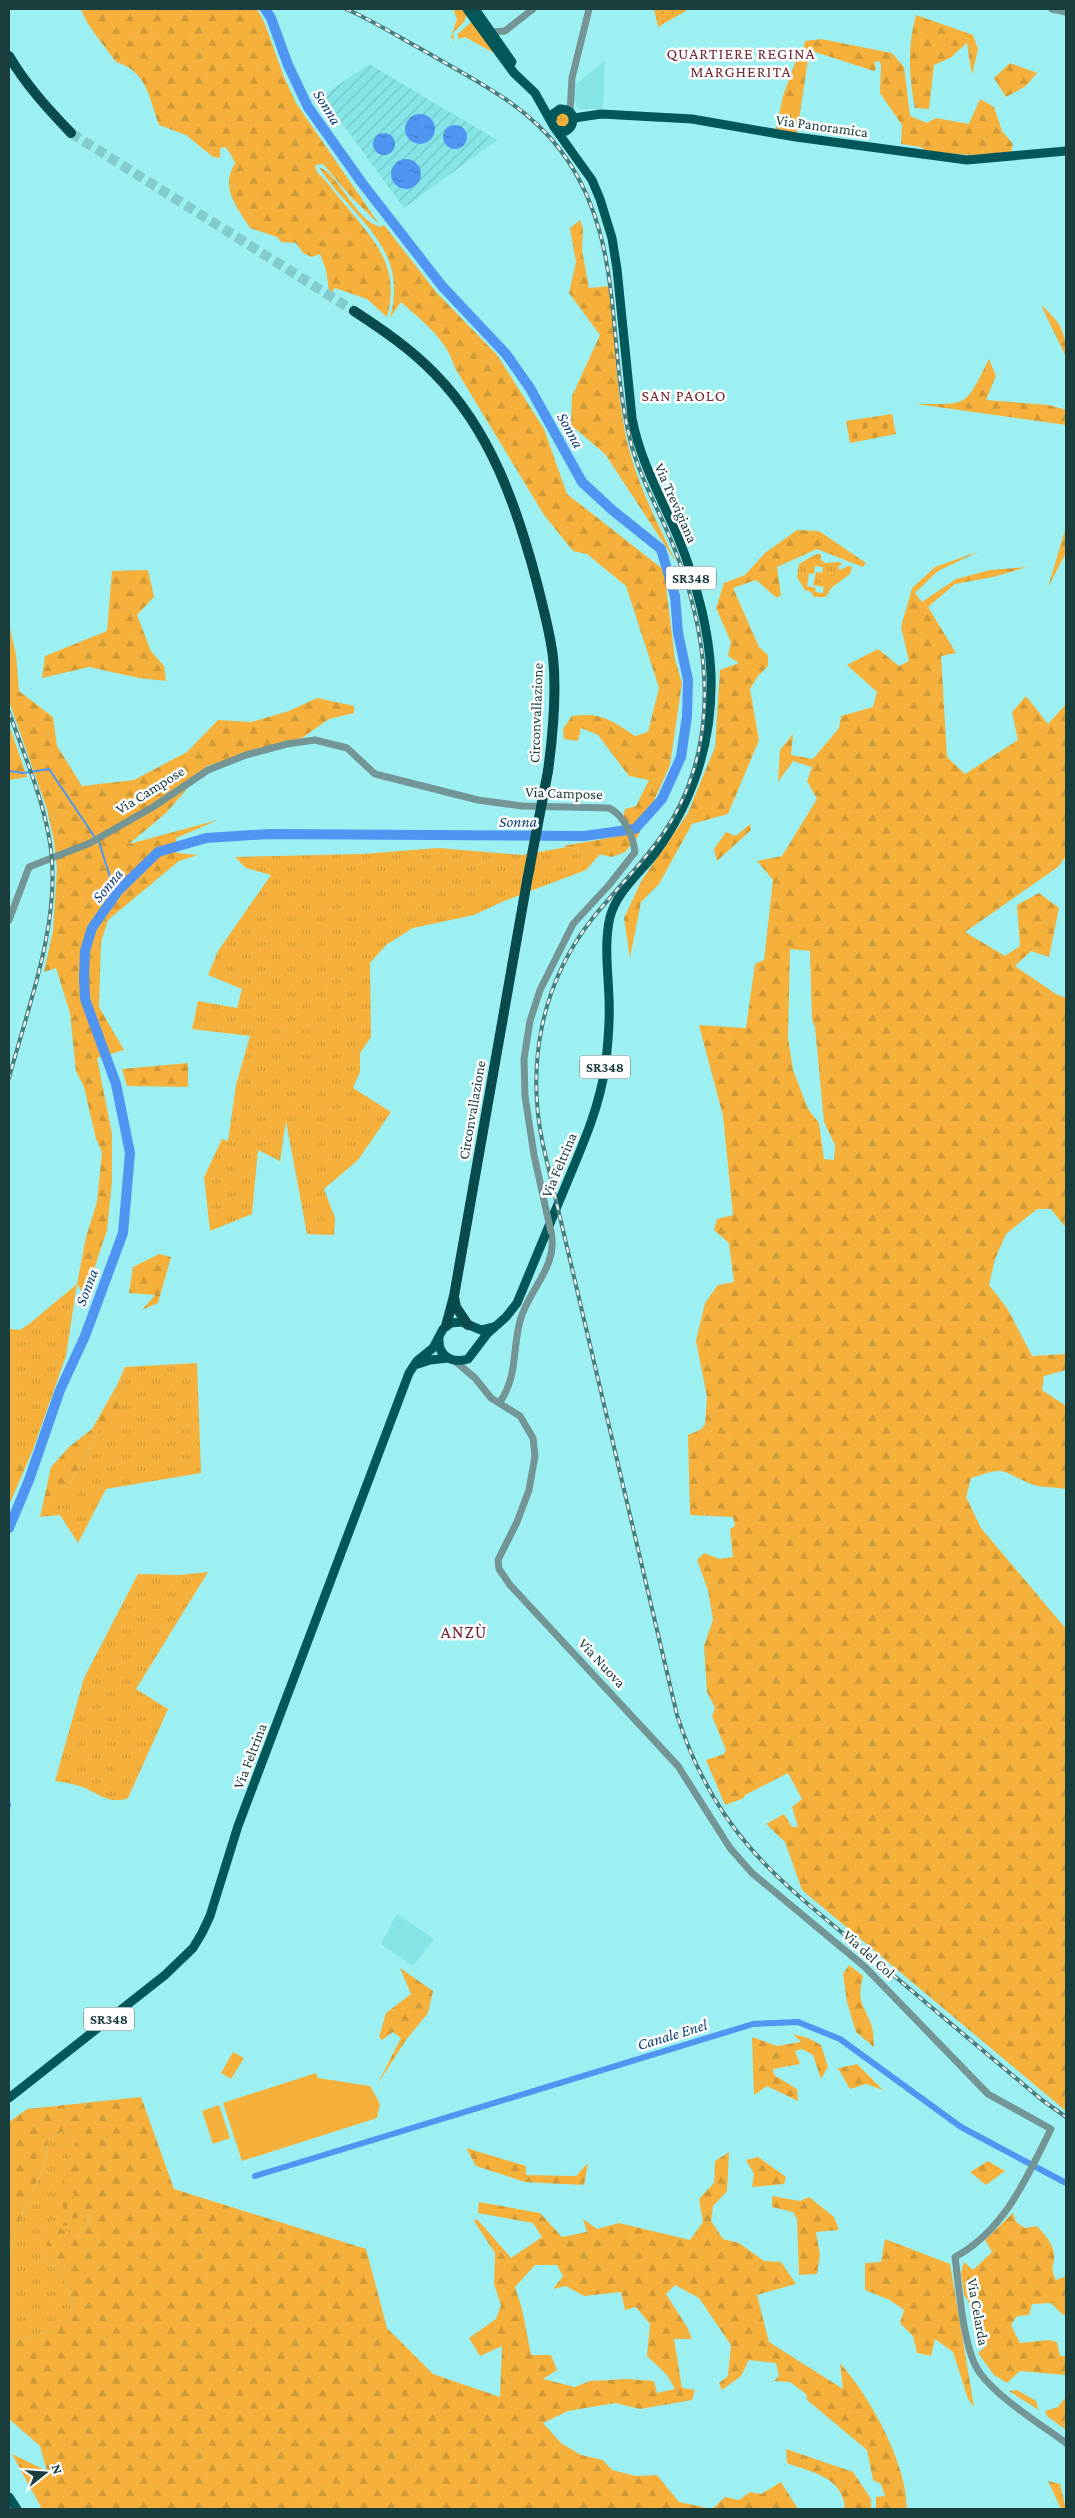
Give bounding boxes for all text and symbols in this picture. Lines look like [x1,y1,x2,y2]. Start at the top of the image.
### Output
district label: QUARTIERE REGINA MARGHERITA [666,45,816,80]
water label: Sonna [310,87,345,128]
street label: Via Panoramica [775,112,869,140]
district label: SAN PAOLO [642,387,726,404]
water label: Sonna [554,409,587,451]
street label: Via Trevigiana [650,461,701,546]
road number: SR348 [666,566,716,590]
street label: Circonvallazione [526,662,546,763]
street label: Via Campose [113,762,188,818]
street label: Via Campose [525,784,603,803]
water label: Sonna [499,813,537,830]
water label: Sonna [89,865,126,905]
road number: SR348 [580,1056,630,1078]
street label: Circonvallazione [455,1059,489,1161]
street label: Via Feltrina [538,1130,580,1200]
water label: Sonna [72,1266,101,1308]
district label: ANZÙ [440,1622,488,1642]
street label: Via Nuova [575,1635,629,1691]
street label: Via Feltrina [230,1721,270,1791]
street label: Via del Col [840,1927,898,1981]
road number: SR348 [84,2008,134,2030]
water label: Canale Enel [635,2015,710,2053]
street label: Via Celarda [964,2277,992,2347]
north arrow [20,2448,70,2498]
text: N [48,2462,67,2477]

